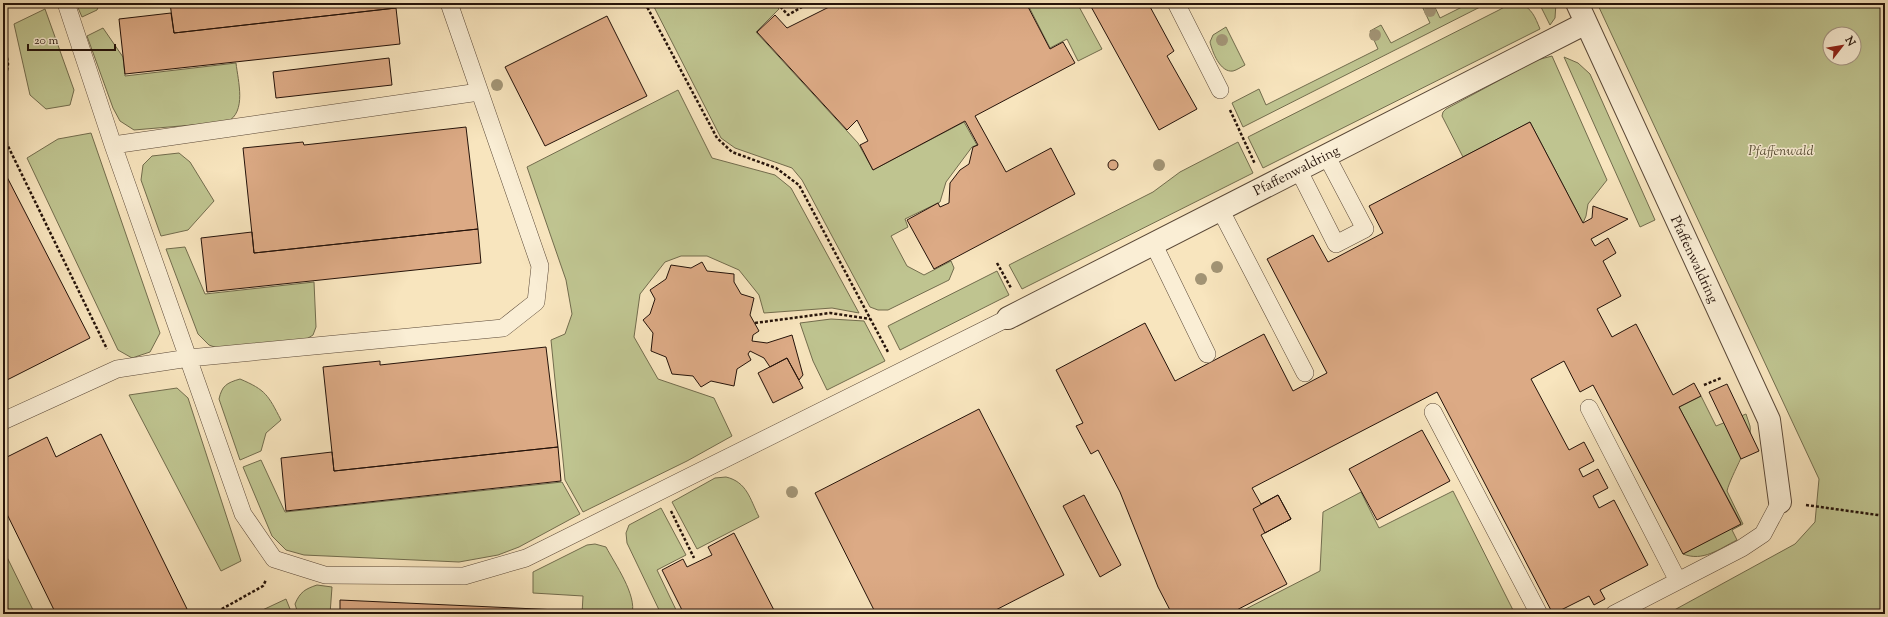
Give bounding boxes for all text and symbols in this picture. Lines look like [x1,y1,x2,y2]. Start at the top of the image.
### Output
scale bar [28,26,115,52]
north arrow [1822,26,1862,66]
text: 20 m [34,32,59,50]
text: N [1840,33,1859,49]
street label: Pfaffenwaldring [1250,141,1344,202]
park label: Pfaffenwald [1748,142,1814,162]
street label: Pfaffenwaldring [1664,213,1722,307]

